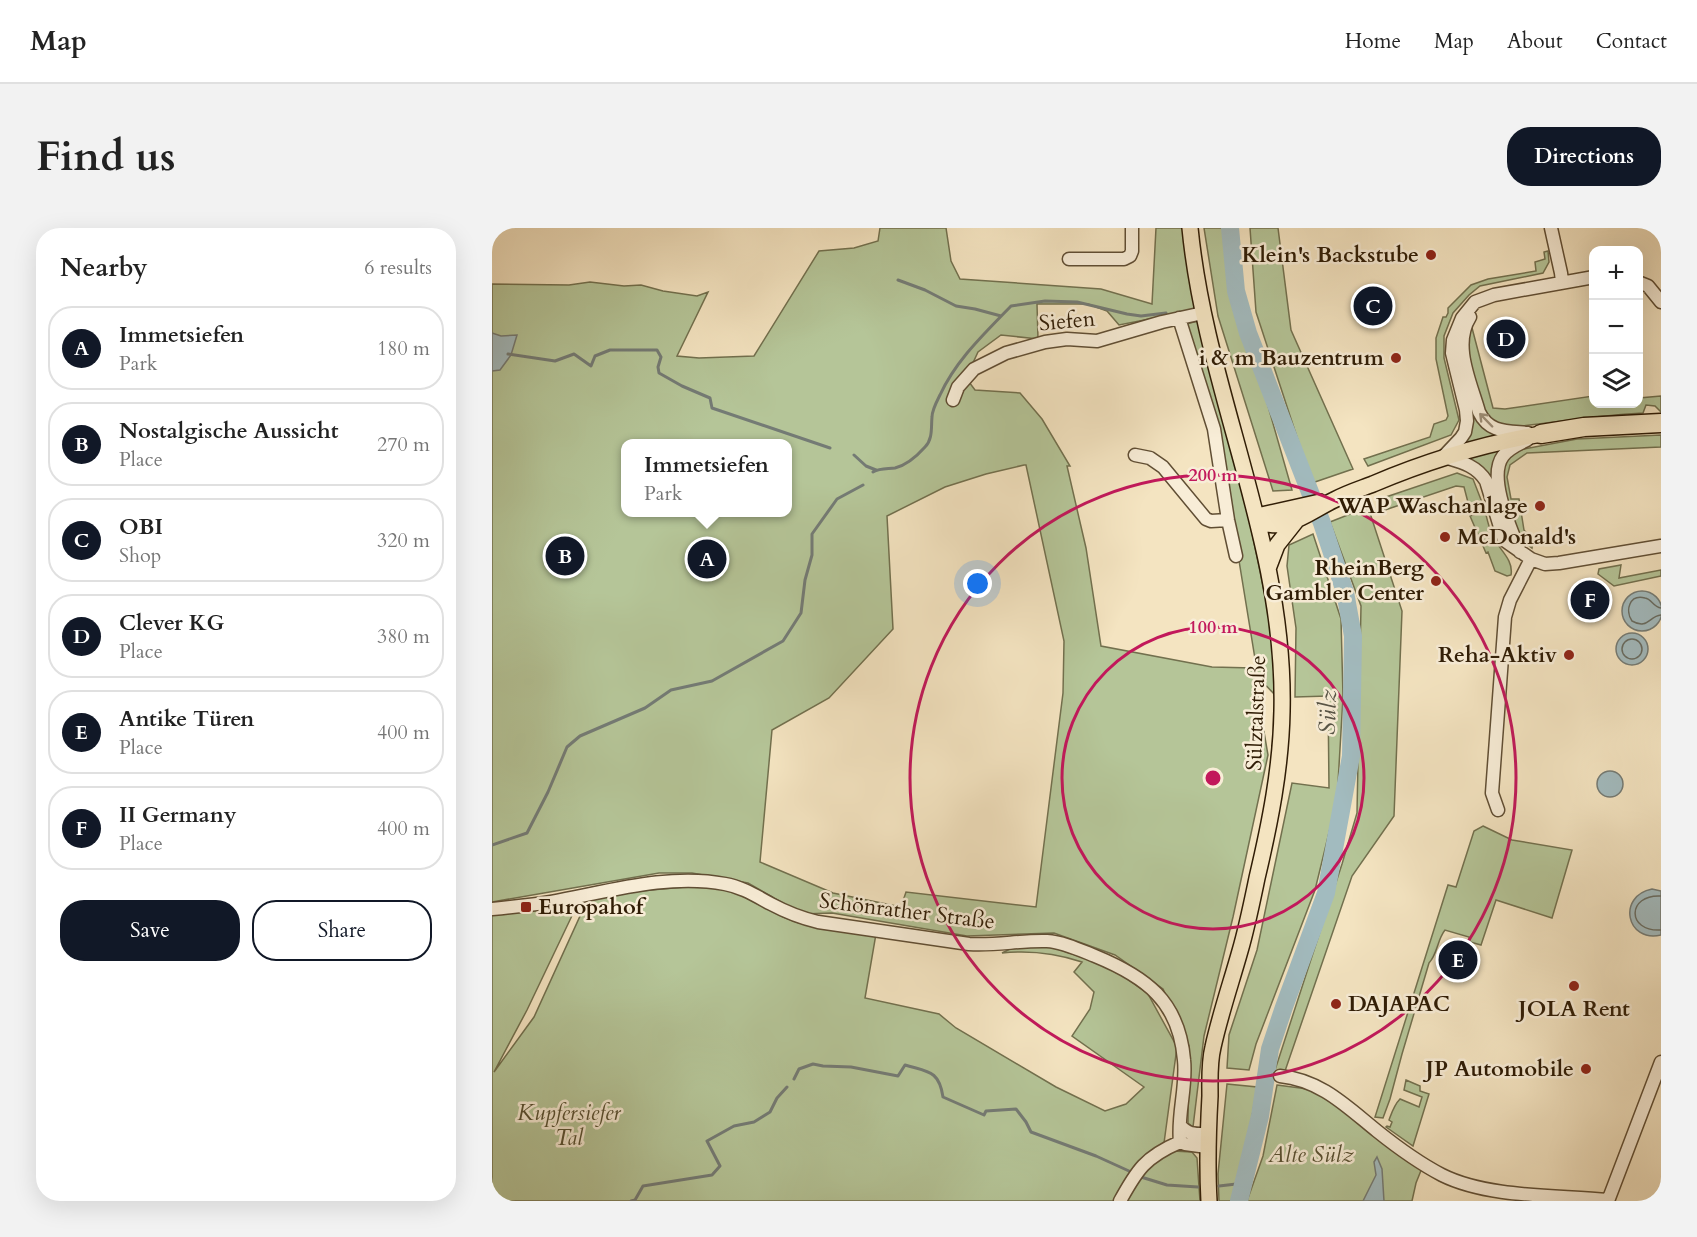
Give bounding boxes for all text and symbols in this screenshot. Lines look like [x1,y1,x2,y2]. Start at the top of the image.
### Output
text: Map [30,22,87,60]
text: Home [1345,27,1401,56]
text: Map [1434,27,1474,56]
text: About [1507,27,1563,56]
text: Contact [1596,27,1667,56]
button: Directions [1507,127,1661,186]
text: Find us [36,128,176,185]
place label: Klein's Backstube [1242,240,1419,270]
map controls [1589,246,1643,408]
button: + [1589,246,1643,300]
marker: Klein's Backstube [1424,248,1438,262]
text: Nearby [60,250,148,285]
text: 6 results [364,254,432,281]
pin: C [1354,284,1392,328]
button: − [1589,300,1643,354]
street label: Siefen [1038,304,1097,338]
pin: D [1486,316,1526,362]
text: Immetsiefen [119,320,244,350]
text: A [74,335,89,362]
text: 180 m [377,335,430,362]
place label: i & m Bauzentrum [1199,343,1385,373]
text: Park [119,350,157,377]
marker: i & m Bauzentrum [1389,351,1403,365]
button: layers [1589,354,1643,408]
one-way arrow [1479,413,1493,428]
text: Nostalgische Aussicht [119,416,338,446]
text: B [74,431,89,458]
text: 270 m [377,431,430,458]
popup [621,439,792,517]
text: Place [119,446,163,473]
text: Immetsiefen [644,450,769,480]
text: 200 m [1188,463,1238,488]
text: Park [644,480,682,507]
place label: WAP Waschanlage [1336,491,1528,521]
marker: WAP Waschanlage [1533,499,1547,513]
text: OBI [119,512,163,542]
place label: McDonald's [1457,522,1576,552]
text: C [74,527,89,554]
text: 320 m [377,527,430,554]
marker: McDonald's [1438,530,1452,544]
pin: B [546,534,584,578]
pin: A [688,536,726,582]
text: Shop [119,542,161,569]
place label: RheinBerg Gambler Center [1265,553,1425,608]
your location [963,569,992,598]
marker: RheinBerg Gambler Center [1429,574,1443,588]
pin: F [1570,578,1610,622]
text: Clever KG [119,608,224,638]
text: 100 m [1188,615,1238,640]
text: D [73,623,90,650]
text: 380 m [377,623,430,650]
text: Place [119,638,163,665]
place label: Reha-Aktiv [1438,640,1558,670]
marker: Reha-Aktiv [1562,648,1576,662]
street label: Sülztalstraße [1239,655,1273,771]
water label: Sülz [1311,688,1345,735]
text: Antike Türen [119,704,254,734]
text: E [75,719,88,746]
text: 400 m [377,719,430,746]
text: Place [119,734,163,761]
centre of rings [1203,768,1223,788]
text: II Germany [119,800,236,830]
text: F [76,815,87,842]
text: 400 m [377,815,430,842]
text: Place [119,830,163,857]
street label: Schönrather Straße [818,885,996,937]
place label: Europahof [538,892,647,922]
button: Save [60,900,240,961]
button: Share [252,900,432,961]
marker: Europahof [519,900,533,914]
pin: E [1438,938,1478,982]
marker: JOLA Rent [1567,979,1581,993]
place label: DAJAPAC [1348,989,1450,1019]
place label: JOLA Rent [1515,994,1630,1024]
marker: DAJAPAC [1329,997,1343,1011]
place label: JP Automobile [1423,1054,1574,1084]
marker: JP Automobile [1579,1062,1593,1076]
park label: Kupfersiefer Tal [517,1098,621,1153]
park label: Alte Sülz [1267,1140,1354,1170]

